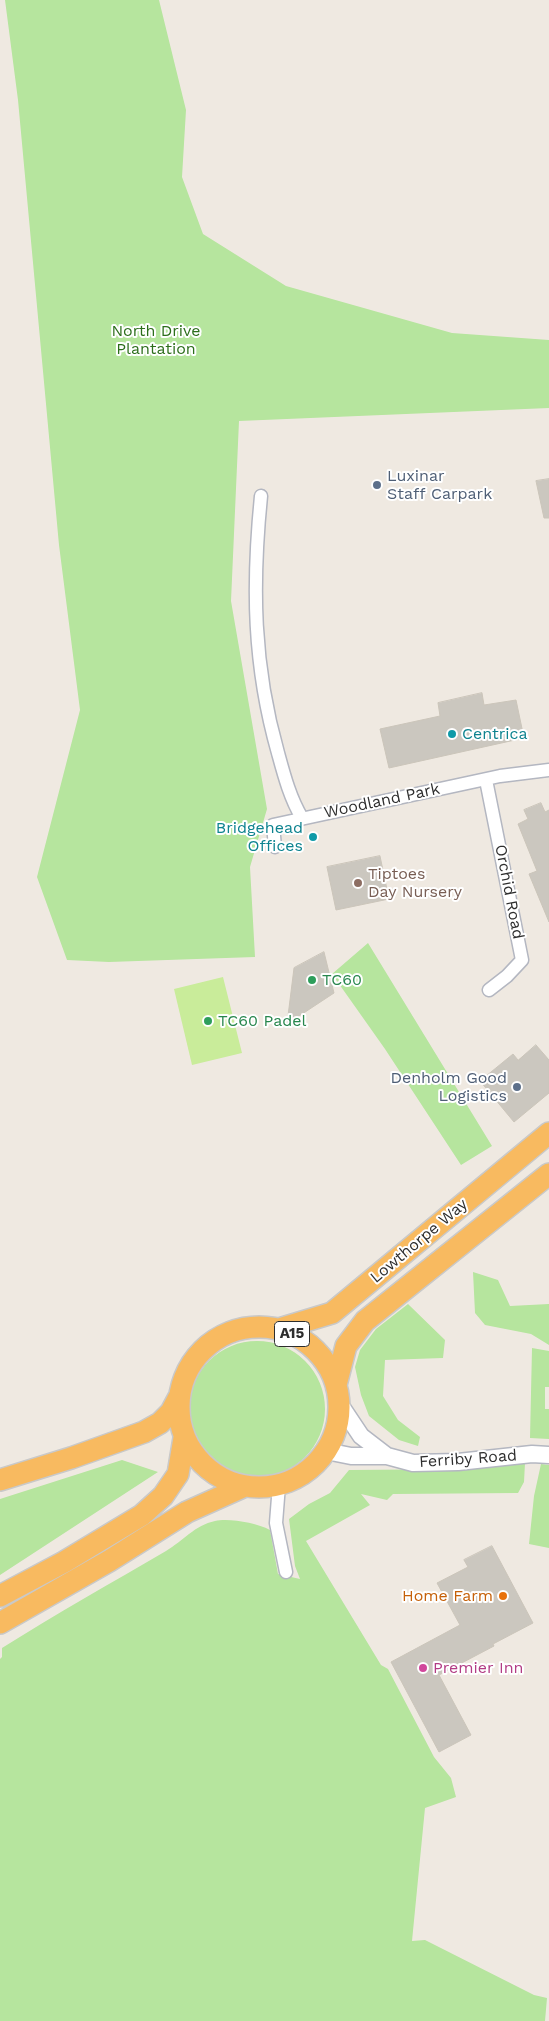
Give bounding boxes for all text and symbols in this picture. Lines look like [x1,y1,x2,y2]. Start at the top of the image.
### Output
park label: North Drive Plantation [111,321,201,359]
place label: Luxinar Staff Carpark [387,466,492,504]
marker: Luxinar Staff Carpark [371,479,383,491]
place label: Centrica [462,724,528,744]
marker: Centrica [446,728,458,740]
street label: Woodland Park [322,779,442,823]
place label: Bridgehead Offices [216,818,303,856]
marker: Bridgehead Offices [307,831,319,843]
street label: Orchid Road [490,843,528,941]
place label: Tiptoes Day Nursery [368,864,462,902]
marker: Tiptoes Day Nursery [352,877,364,889]
place label: TC60 [322,970,362,990]
marker: TC60 [306,974,318,986]
place label: TC60 Padel [218,1011,306,1031]
marker: TC60 Padel [202,1015,214,1027]
place label: Denholm Good Logistics [390,1068,507,1106]
marker: Denholm Good Logistics [511,1081,523,1093]
street label: Lowthorpe Way [366,1195,472,1287]
road number: A15 [274,1322,310,1346]
street label: Ferriby Road [418,1446,518,1472]
place label: Home Farm [402,1586,493,1606]
marker: Home Farm [497,1590,509,1602]
place label: Premier Inn [433,1658,523,1678]
marker: Premier Inn [417,1662,429,1674]

